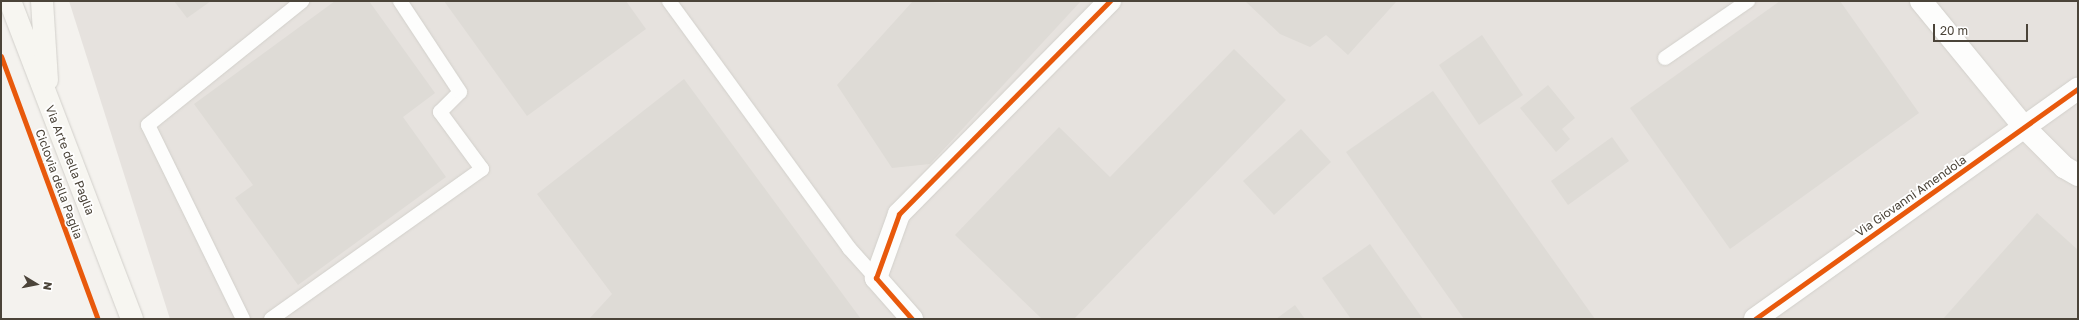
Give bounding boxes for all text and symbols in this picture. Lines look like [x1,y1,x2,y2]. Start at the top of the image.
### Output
scale bar [1935,16,2030,42]
text: 20 m [1940,23,1968,38]
street label: Via Arte della Paglia [42,103,98,217]
street label: Ciclovia della Paglia [32,127,86,241]
street label: Via Giovanni Amendola [1853,152,1969,240]
north arrow [16,264,56,304]
text: N [41,281,55,291]

